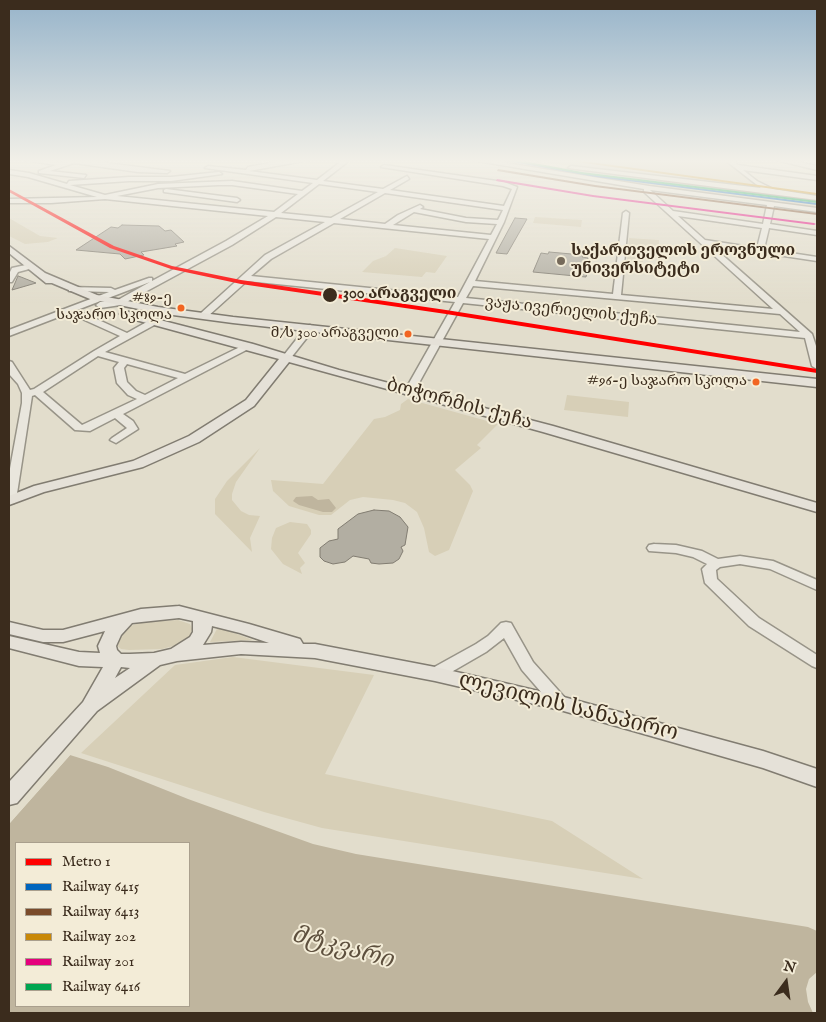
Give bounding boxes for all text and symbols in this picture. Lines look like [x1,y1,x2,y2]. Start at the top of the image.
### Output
place label: საქართველოს ეროვნული უნივერსიტეტი [571,242,795,280]
marker: საქართველოს ეროვნული უნივერსიტეტი [555,255,567,267]
place label: 300 არაგველი [343,285,456,305]
marker: 300 არაგველი [321,286,339,304]
place label: #89-ე საჯარო სკოლა [56,290,172,325]
street label: ვაჟა ივერიელის ქუჩა [484,293,658,331]
marker: #89-ე საჯარო სკოლა [176,303,186,313]
place label: მ/ს 300 არაგველი [271,325,399,343]
marker: მ/ს 300 არაგველი [403,329,413,339]
place label: #96-ე საჯარო სკოლა [587,373,747,391]
street label: ბოჭორმის ქუჩა [384,375,534,435]
marker: #96-ე საჯარო სკოლა [751,377,761,387]
street label: ლევილის სანაპირო [456,668,680,748]
legend [15,842,190,1007]
text: Metro 1 [62,852,110,871]
text: Railway 6415 [62,877,139,896]
text: Railway 6413 [62,902,139,921]
water label: მტკვარი [288,922,396,976]
text: Railway 202 [62,927,136,946]
text: Railway 201 [62,952,134,971]
north arrow [761,957,811,1007]
text: N [782,957,798,978]
text: Railway 6416 [62,977,140,996]

